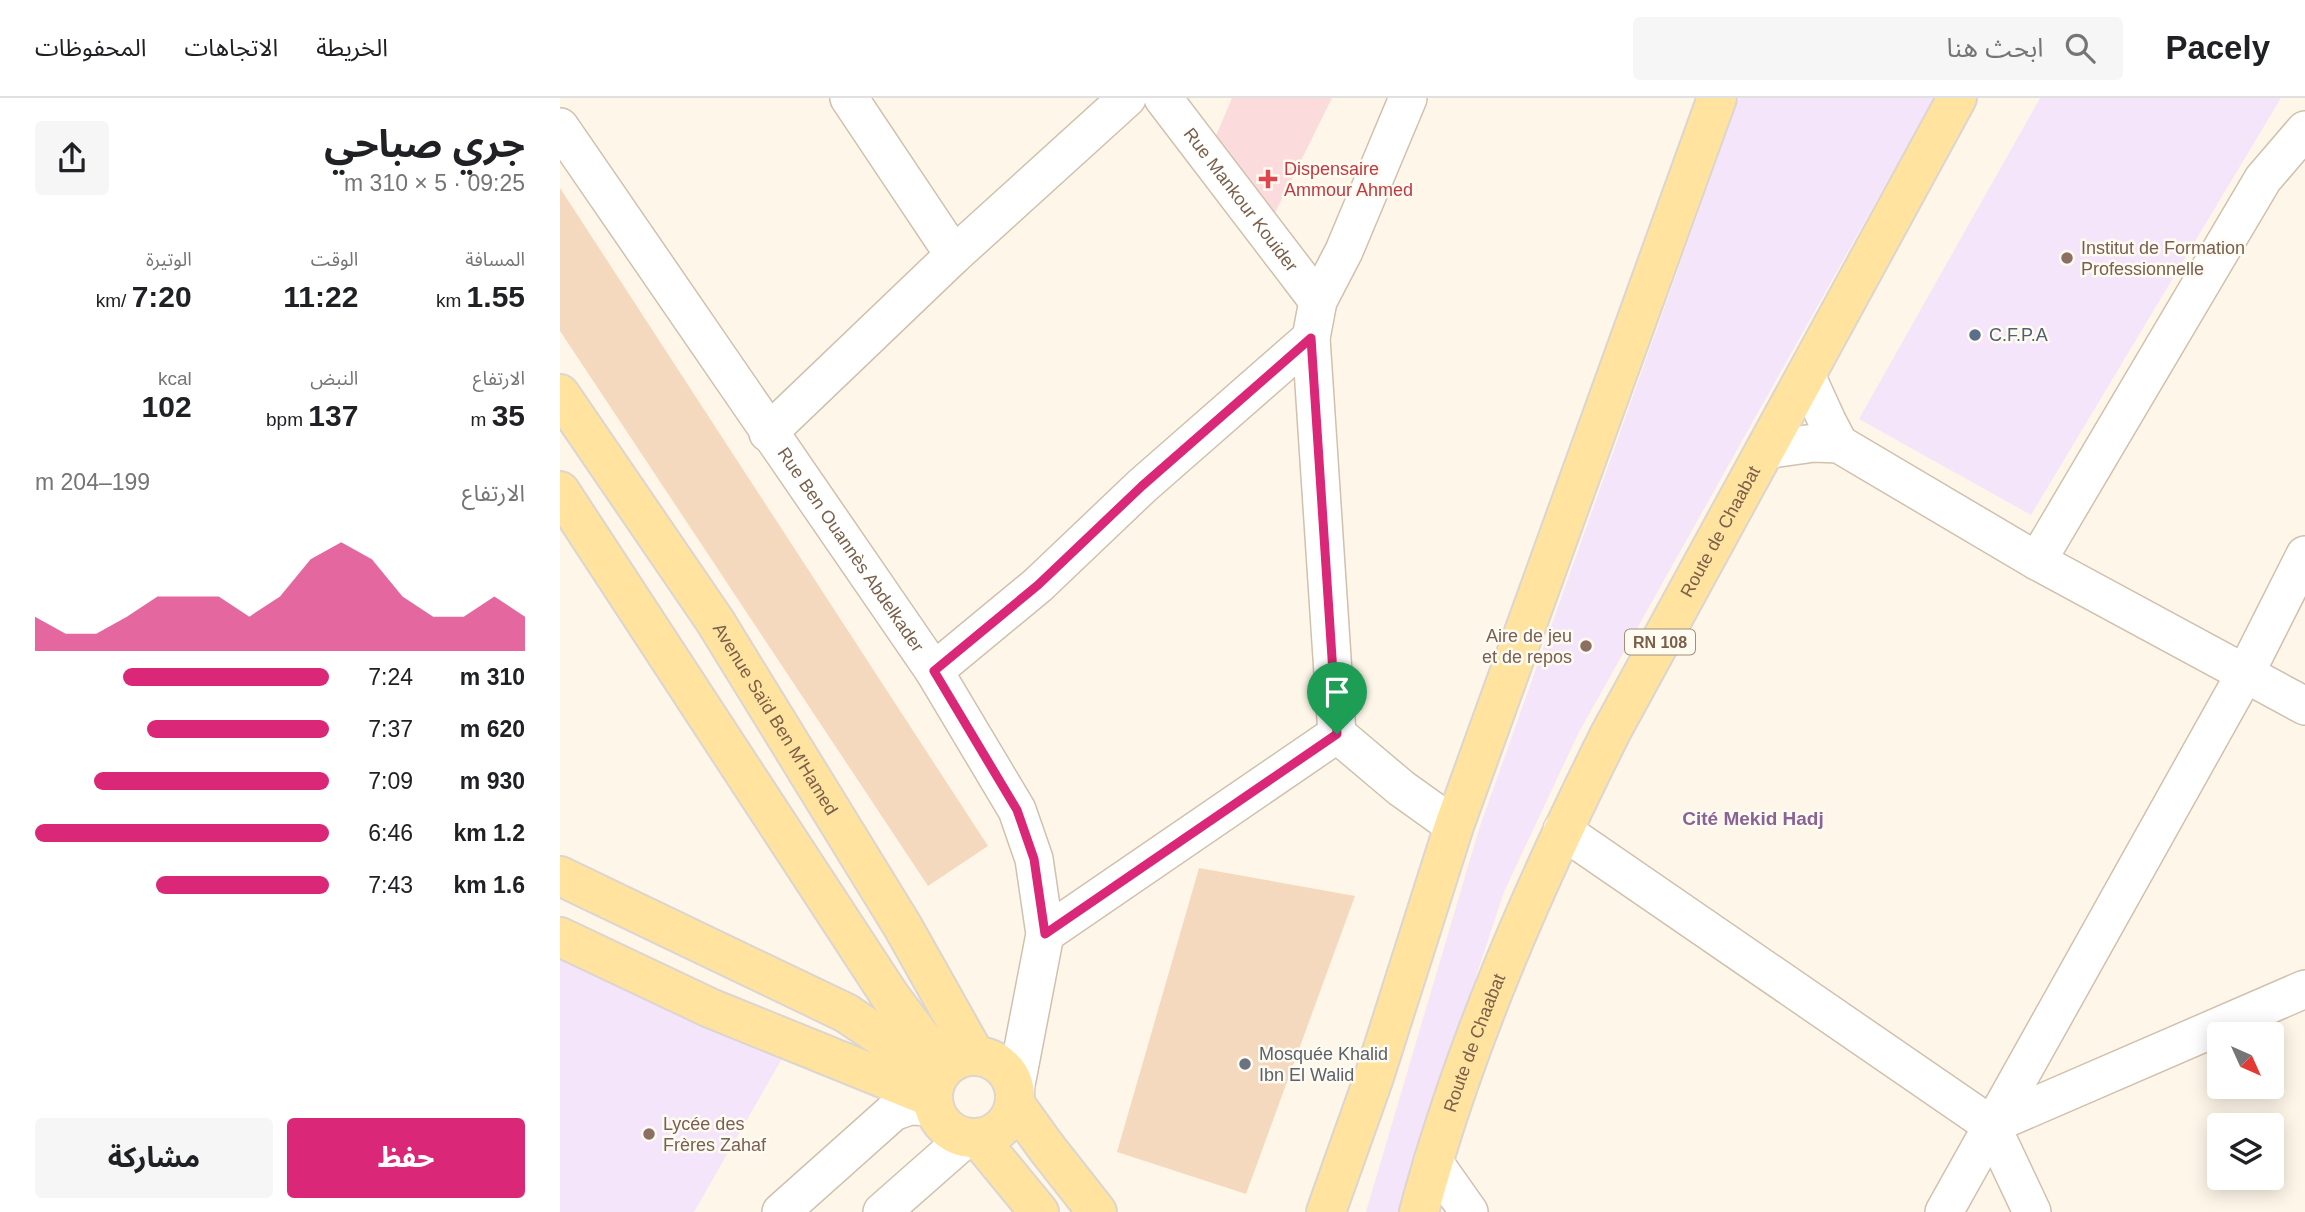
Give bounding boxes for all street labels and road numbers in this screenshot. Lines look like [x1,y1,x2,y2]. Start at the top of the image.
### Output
street label: Rue Mankour Kouider [1180,124,1302,275]
street label: Rue Ben Ouannès Abdelkader [773,444,928,656]
street label: Route de Chaabat [1676,463,1764,601]
street label: Avenue Saïd Ben M'Hamed [709,620,842,819]
road number: RN 108 [1625,629,1695,654]
street label: Route de Chaabat [1440,971,1509,1115]

